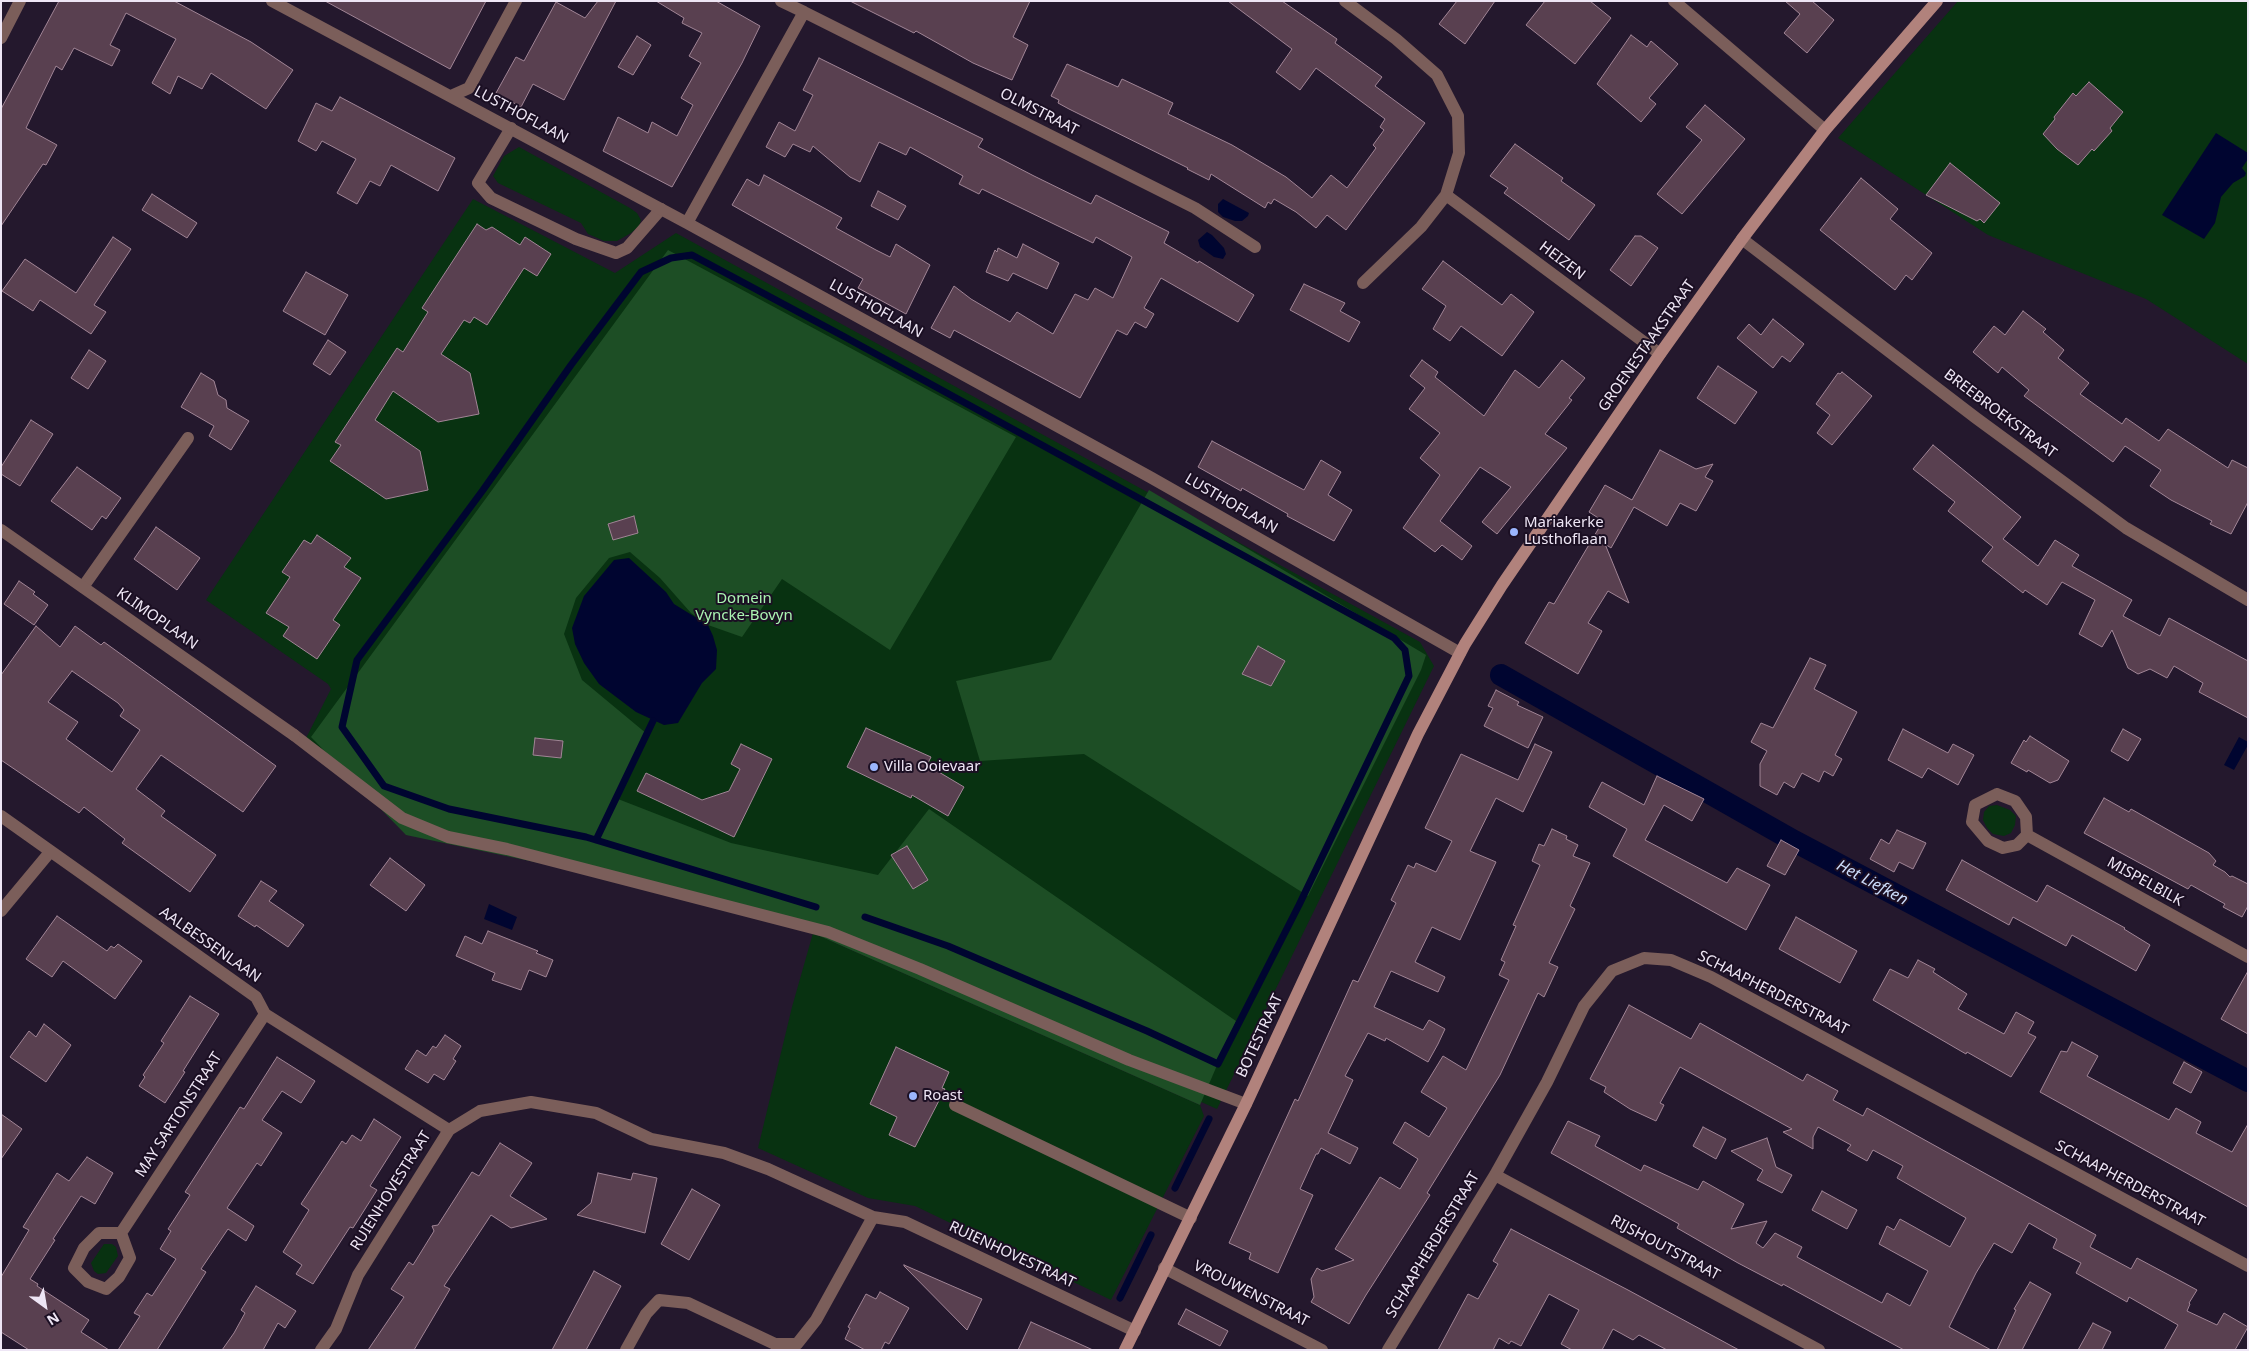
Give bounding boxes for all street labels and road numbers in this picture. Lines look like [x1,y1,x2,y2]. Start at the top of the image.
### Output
street label: LUSTHOFLAAN [471,83,571,147]
street label: OLMSTRAAT [997,85,1081,139]
street label: HEIZEN [1535,238,1589,284]
street label: LUSTHOFLAAN [826,276,926,342]
street label: GROENESTAAKSTRAAT [1595,277,1699,415]
street label: BREEBROEKSTRAAT [1940,366,2060,462]
street label: LUSTHOFLAAN [1181,470,1281,538]
street label: KLIMOPLAAN [113,584,201,654]
street label: MISPELBILK [2104,854,2186,910]
street label: AALBESSENLAAN [156,903,264,987]
street label: SCHAAPHERDERSTRAAT [1695,947,1851,1039]
street label: BOTESTRAAT [1233,991,1287,1081]
street label: MAY SARTONSTRAAT [132,1049,226,1181]
street label: RUIENHOVESTRAAT [347,1128,435,1254]
street label: SCHAAPHERDERSTRAAT [2052,1137,2208,1231]
street label: SCHAAPHERDERSTRAAT [1382,1169,1484,1321]
street label: RIJSHOUTSTRAAT [1607,1212,1723,1284]
street label: RUIENHOVESTRAAT [946,1218,1078,1292]
street label: VROUWENSTRAAT [1190,1257,1312,1331]

